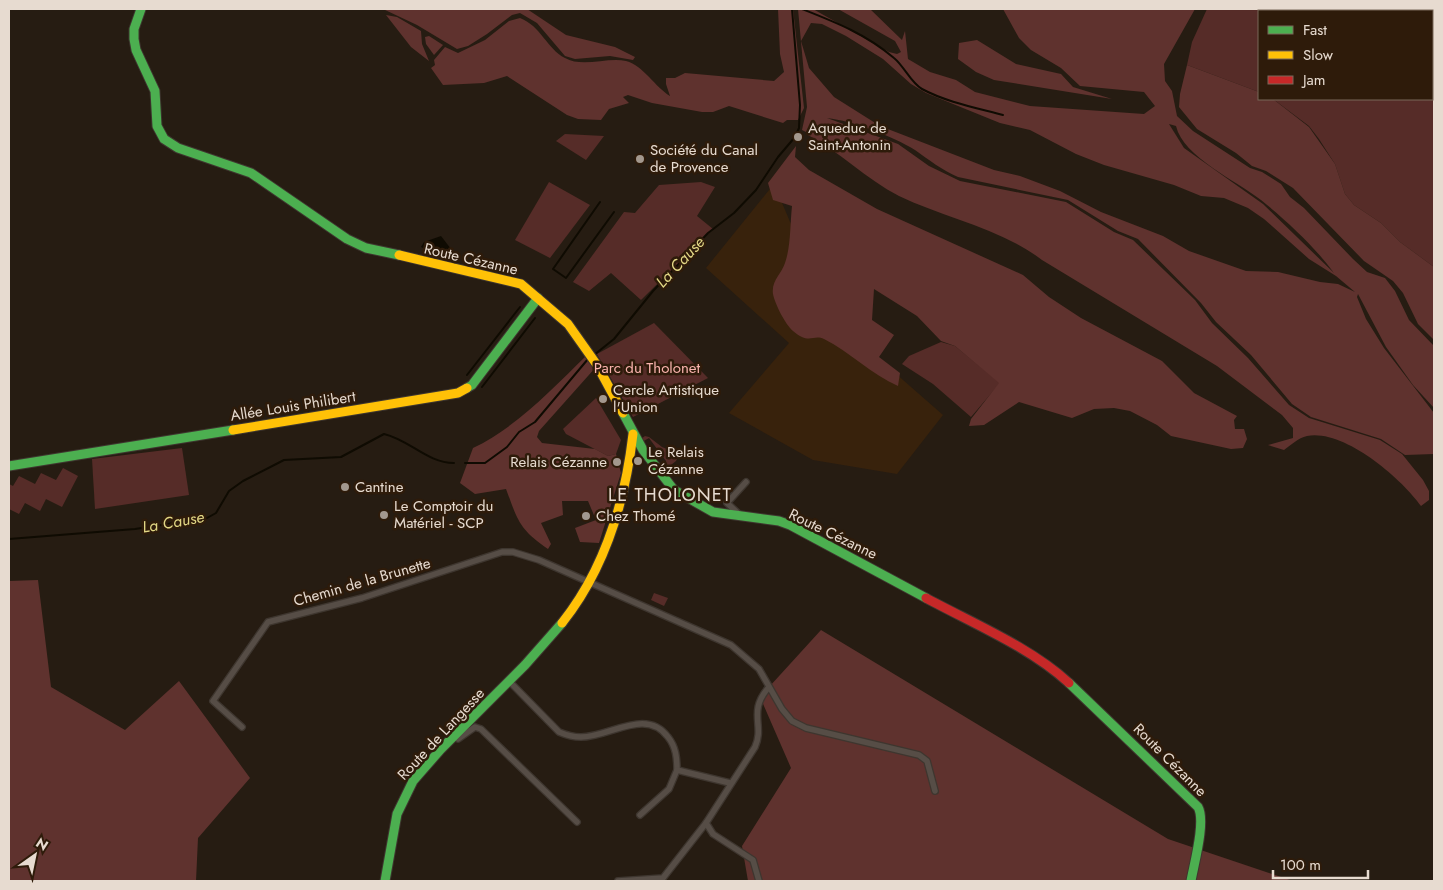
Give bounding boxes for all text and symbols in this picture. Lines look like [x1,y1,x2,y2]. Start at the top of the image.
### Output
legend [1258,10,1433,100]
text: Fast [1303,19,1327,41]
text: Slow [1303,44,1334,66]
text: Jam [1301,69,1326,91]
place label: Aqueduc de Saint-Antonin [808,117,891,156]
marker: Aqueduc de Saint-Antonin [792,131,804,143]
place label: Société du Canal de Provence [650,139,758,178]
marker: Société du Canal de Provence [634,153,646,165]
water label: La Cause [650,231,710,293]
street label: Route Cézanne [422,237,520,281]
park label: Parc du Tholonet [594,357,701,379]
place label: Cercle Artistique l'Union [613,379,719,418]
street label: Allée Louis Philibert [229,385,358,427]
marker: Cercle Artistique l'Union [597,393,609,405]
place label: Le Relais Cézanne [648,441,704,480]
place label: Relais Cézanne [510,451,607,473]
marker: Le Relais Cézanne [632,455,644,467]
marker: Relais Cézanne [611,456,623,468]
place label: Cantine [355,476,404,498]
marker: Cantine [339,481,351,493]
district label: LE THOLONET [608,482,732,508]
place label: Le Comptoir du Matériel - SCP [394,495,493,534]
street label: Route Cézanne [785,503,881,565]
water label: La Cause [140,505,206,539]
place label: Chez Thomé [596,505,676,527]
marker: Le Comptoir du Matériel - SCP [378,509,390,521]
marker: Chez Thomé [580,510,592,522]
street label: Chemin de la Brunette [291,552,433,612]
street label: Route de Langesse [392,683,490,785]
street label: Route Cézanne [1128,718,1212,802]
north arrow [10,830,60,880]
text: N [32,833,52,856]
scale bar [1273,848,1368,880]
text: 100 m [1280,854,1321,876]

